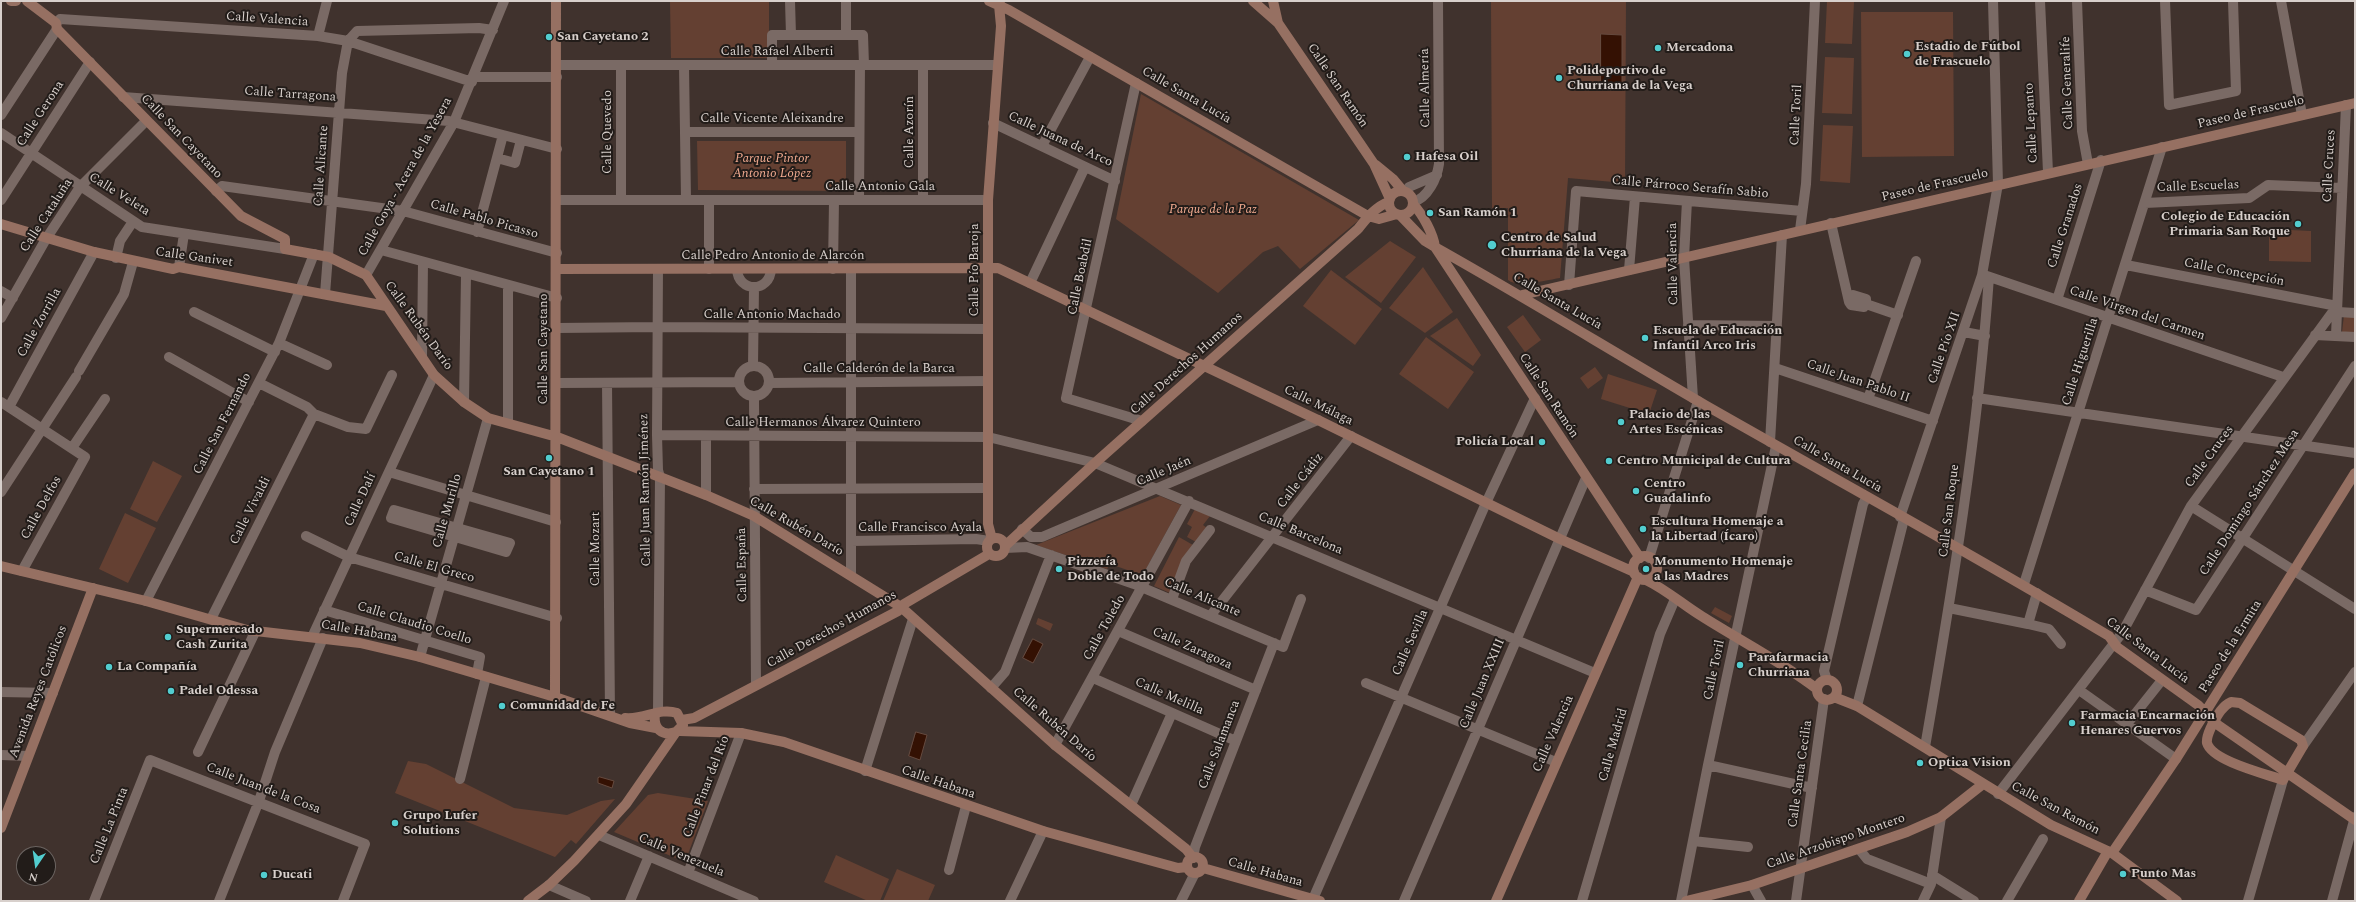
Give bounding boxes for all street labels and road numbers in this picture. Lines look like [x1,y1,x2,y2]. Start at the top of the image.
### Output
street label: Calle Valencia [225,9,309,31]
street label: Calle Generalife [2059,36,2077,130]
street label: Calle San Ramón [1303,41,1371,131]
street label: Calle Rafael Alberti [721,44,833,60]
street label: Calle Almería [1418,48,1434,128]
street label: Calle Santa Lucía [1139,64,1233,128]
street label: Calle Gerona [14,78,68,150]
street label: Calle Lepanto [2022,82,2042,164]
street label: Calle Tarragona [244,84,336,106]
street label: Calle Toril [1788,84,1806,146]
street label: Calle Quevedo [600,90,616,174]
street label: Calle San Cayetano [137,92,225,182]
street label: Paseo de Frascuelo [2196,93,2306,133]
street label: Calle Goya - Acera de la Yesera [356,95,456,259]
street label: Calle Azorín [902,96,918,168]
street label: Calle Juana de Arco [1005,109,1115,171]
street label: Calle Vicente Aleixandre [700,111,844,127]
street label: Calle Alicante [311,125,333,207]
street label: Calle Cruces [2320,129,2340,203]
street label: Paseo de Frascuelo [1880,166,1990,206]
street label: Calle Veleta [86,170,152,220]
street label: Calle Párroco Serafín Sabio [1611,173,1769,203]
street label: Calle Cataluña [17,176,77,256]
street label: Calle Escuelas [2156,178,2240,196]
street label: Calle Antonio Gala [825,179,935,195]
street label: Calle Granados [2045,182,2087,270]
street label: Calle Pablo Picasso [428,197,540,243]
street label: Calle Pío Baroja [967,223,983,317]
street label: Calle Valencia [1665,223,1683,305]
street label: Calle Boabdil [1065,237,1097,317]
street label: Calle Ganivet [154,245,234,271]
street label: Calle Pedro Antonio de Alarcón [681,248,865,264]
street label: Calle Concepción [2183,256,2285,290]
street label: Calle Santa Lucía [1510,270,1604,334]
street label: Calle Rubén Darío [381,279,455,373]
street label: Calle Virgen del Carmen [2067,283,2207,345]
street label: Calle Zorrilla [15,286,65,360]
street label: Calle San Cayetano [536,293,552,405]
street label: Calle Antonio Machado [704,307,840,323]
street label: Calle Derechos Humanos [1128,309,1246,419]
street label: Calle Pío XII [1925,310,1965,386]
street label: Calle Higuerilla [2059,316,2103,408]
street label: Calle San Ramón [1515,351,1581,441]
street label: Calle Juan Pablo II [1804,357,1912,407]
street label: Calle Calderón de la Barca [803,361,955,377]
street label: Calle San Fernando [191,371,255,477]
street label: Calle Málaga [1281,383,1355,429]
street label: Calle Juan Ramón Jiménez [637,413,655,567]
street label: Calle Hermanos Álvarez Quintero [725,415,921,431]
street label: Calle Cruces [2182,423,2238,491]
street label: Calle Domingo Sánchez Mesa [2197,427,2303,579]
street label: Calle Santa Lucía [1790,433,1884,497]
street label: Calle Cádiz [1274,450,1328,512]
street label: Calle Jaén [1134,454,1194,490]
street label: Calle San Roque [1937,464,1963,558]
street label: Calle Dalí [342,471,380,529]
street label: Calle Murillo [430,472,466,550]
street label: Calle Delfos [18,474,66,542]
street label: Calle Vivaldi [227,474,275,548]
street label: Calle Rubén Darío [746,494,846,560]
street label: Calle Barcelona [1255,509,1345,559]
street label: Calle Mozart [588,512,604,586]
street label: Calle Francisco Ayala [858,520,982,536]
street label: Calle España [735,528,751,602]
street label: Calle El Greco [392,549,476,587]
street label: Calle Alicante [1161,575,1243,621]
street label: Calle Derechos Humanos [764,588,900,672]
street label: Calle Toledo [1081,593,1129,663]
street label: Paseo de la Ermita [2196,598,2266,696]
street label: Calle Claudio Coello [355,599,473,649]
street label: Calle Sevilla [1390,608,1432,678]
street label: Calle Santa Lucía [2102,615,2192,687]
street label: Calle Habana [320,618,398,646]
street label: Avenida Reyes Católicos [7,624,71,760]
street label: Calle Zaragoza [1150,624,1234,674]
street label: Calle Juan XXIII [1457,636,1509,732]
street label: Calle Toril [1701,638,1729,702]
street label: Calle Melilla [1132,675,1206,719]
street label: Calle Rubén Darío [1009,684,1099,766]
street label: Calle Valencia [1530,693,1578,775]
street label: Calle Salamanca [1196,698,1244,792]
street label: Calle Madrid [1596,707,1632,783]
street label: Calle Santa Cecilia [1786,719,1816,829]
street label: Calle Pinar del Río [680,734,734,840]
street label: Calle Juan de la Cosa [204,760,322,818]
street label: Calle Habana [899,763,977,803]
street label: Calle San Ramón [2008,779,2102,839]
street label: Calle La Pinta [87,785,133,867]
street label: Calle Arzobispo Montero [1765,811,1907,873]
street label: Calle Venezuela [636,831,726,881]
street label: Calle Habana [1226,855,1304,891]

